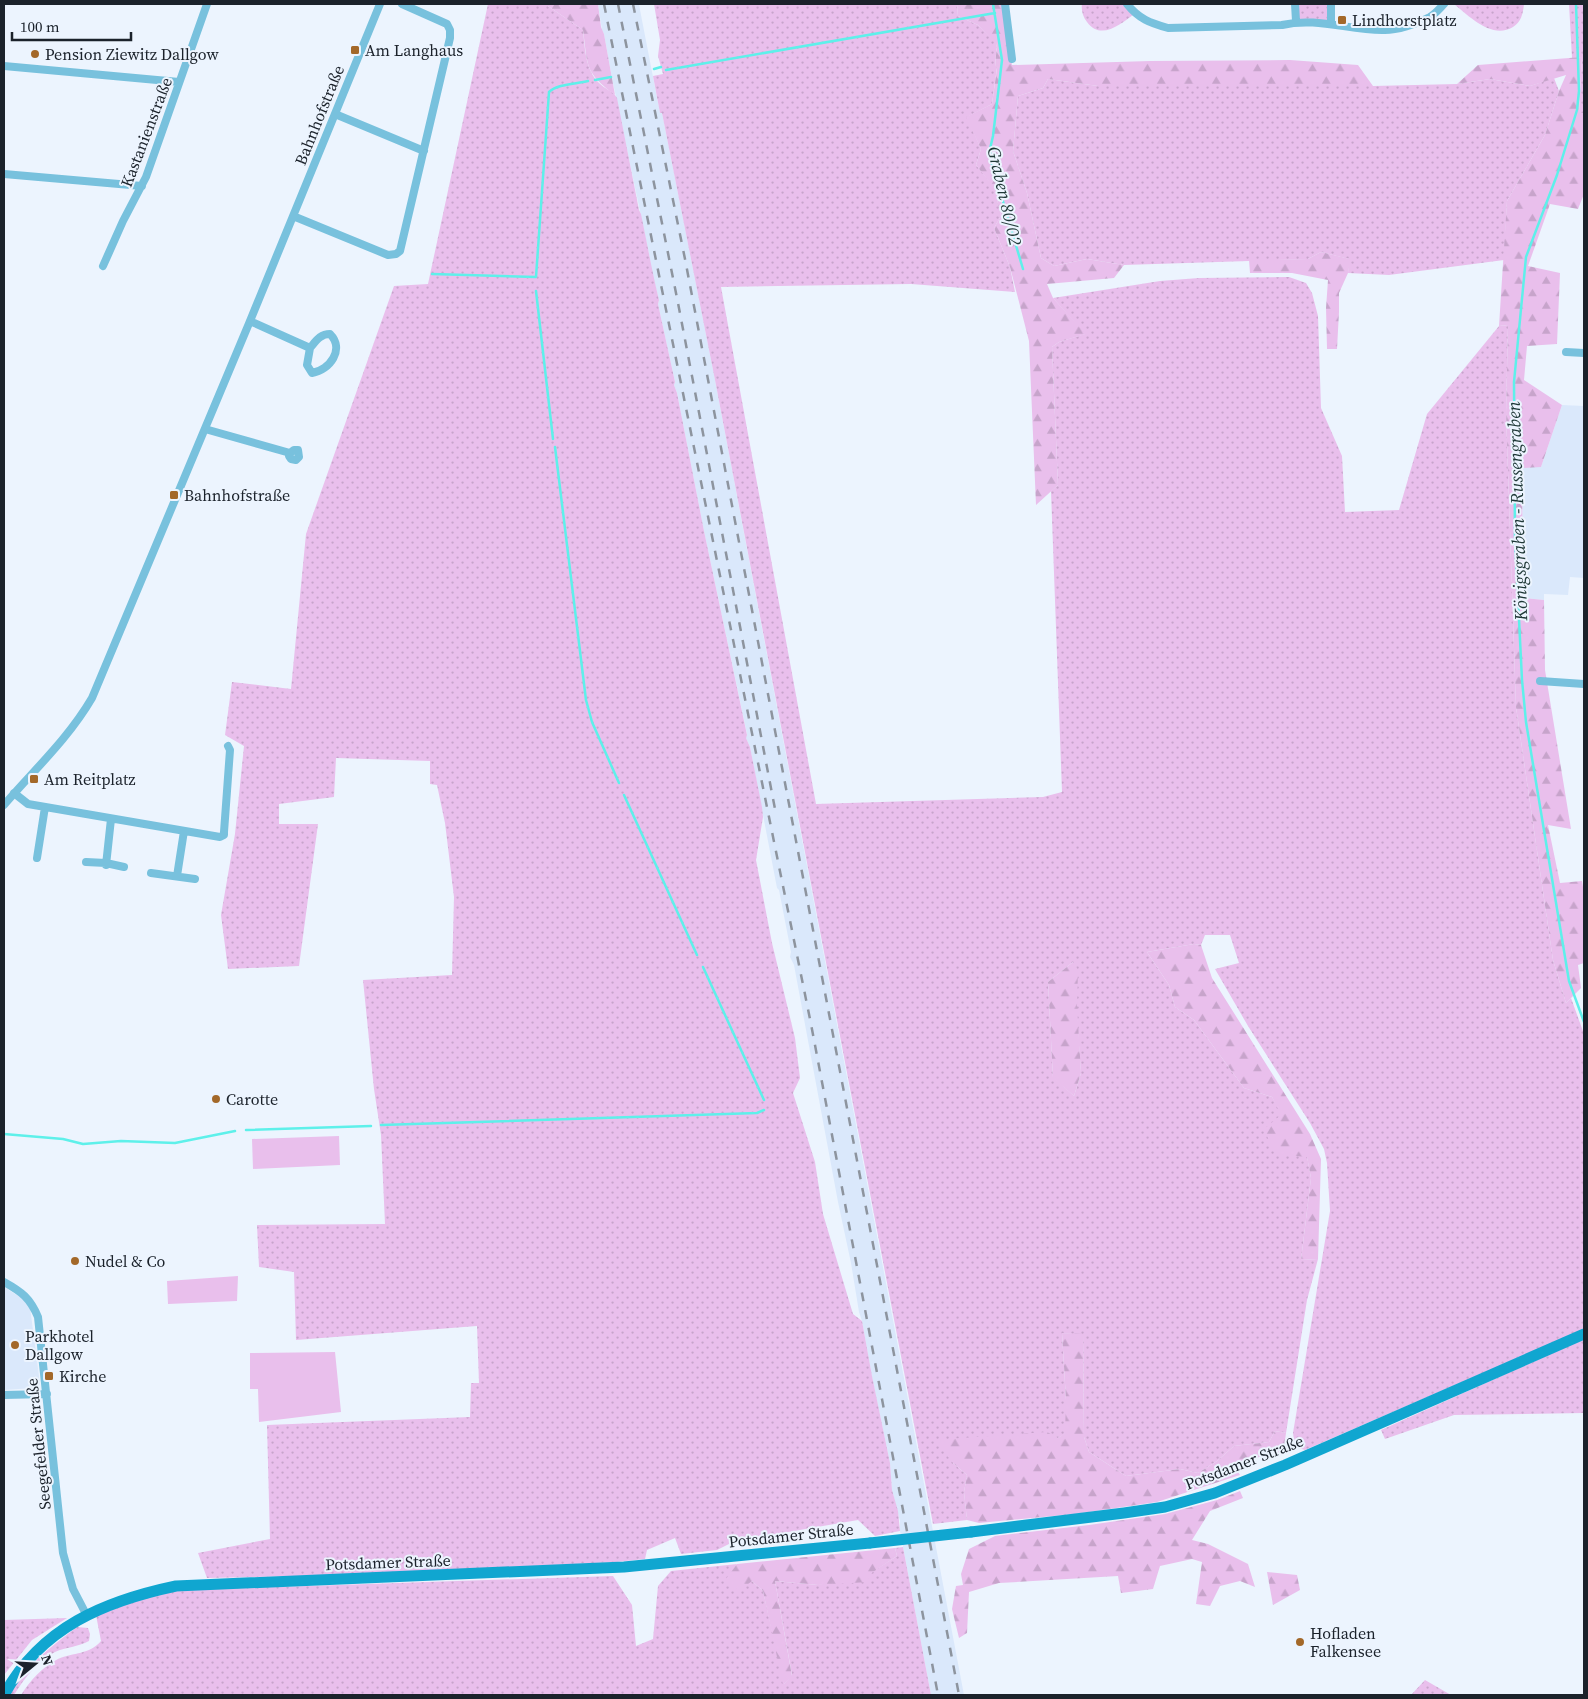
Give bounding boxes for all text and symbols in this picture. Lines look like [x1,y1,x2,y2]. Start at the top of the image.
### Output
place label: Lindhorstplatz [1352,9,1457,31]
scale bar [12,10,131,42]
marker: Lindhorstplatz [1336,14,1348,26]
text: 100 m [20,16,60,37]
place label: Am Langhaus [365,39,463,61]
place label: Pension Ziewitz Dallgow [45,43,219,65]
marker: Am Langhaus [349,44,361,56]
marker: Pension Ziewitz Dallgow [29,48,41,60]
street label: Bahnhofstraße [289,62,349,168]
street label: Kastanienstraße [115,74,177,190]
water label: Graben 80/02 [981,144,1029,248]
water label: Königsgraben - Russengraben [1501,401,1533,622]
place label: Bahnhofstraße [184,484,290,506]
marker: Bahnhofstraße [168,489,180,501]
place label: Am Reitplatz [44,768,136,790]
marker: Am Reitplatz [28,773,40,785]
place label: Carotte [226,1088,278,1110]
marker: Carotte [210,1093,222,1105]
place label: Nudel & Co [85,1250,166,1272]
marker: Nudel & Co [69,1255,81,1267]
place label: Parkhotel Dallgow [25,1325,94,1365]
marker: Parkhotel Dallgow [9,1339,21,1351]
place label: Kirche [59,1365,106,1387]
marker: Kirche [43,1370,55,1382]
street label: Seegefelder Straße [20,1377,56,1511]
street label: Potsdamer Straße [1181,1429,1307,1495]
street label: Potsdamer Straße [727,1517,855,1553]
street label: Potsdamer Straße [325,1549,451,1575]
place label: Hofladen Falkensee [1310,1622,1381,1662]
marker: Hofladen Falkensee [1294,1636,1306,1648]
north arrow [10,1639,60,1689]
text: N [36,1652,58,1668]

